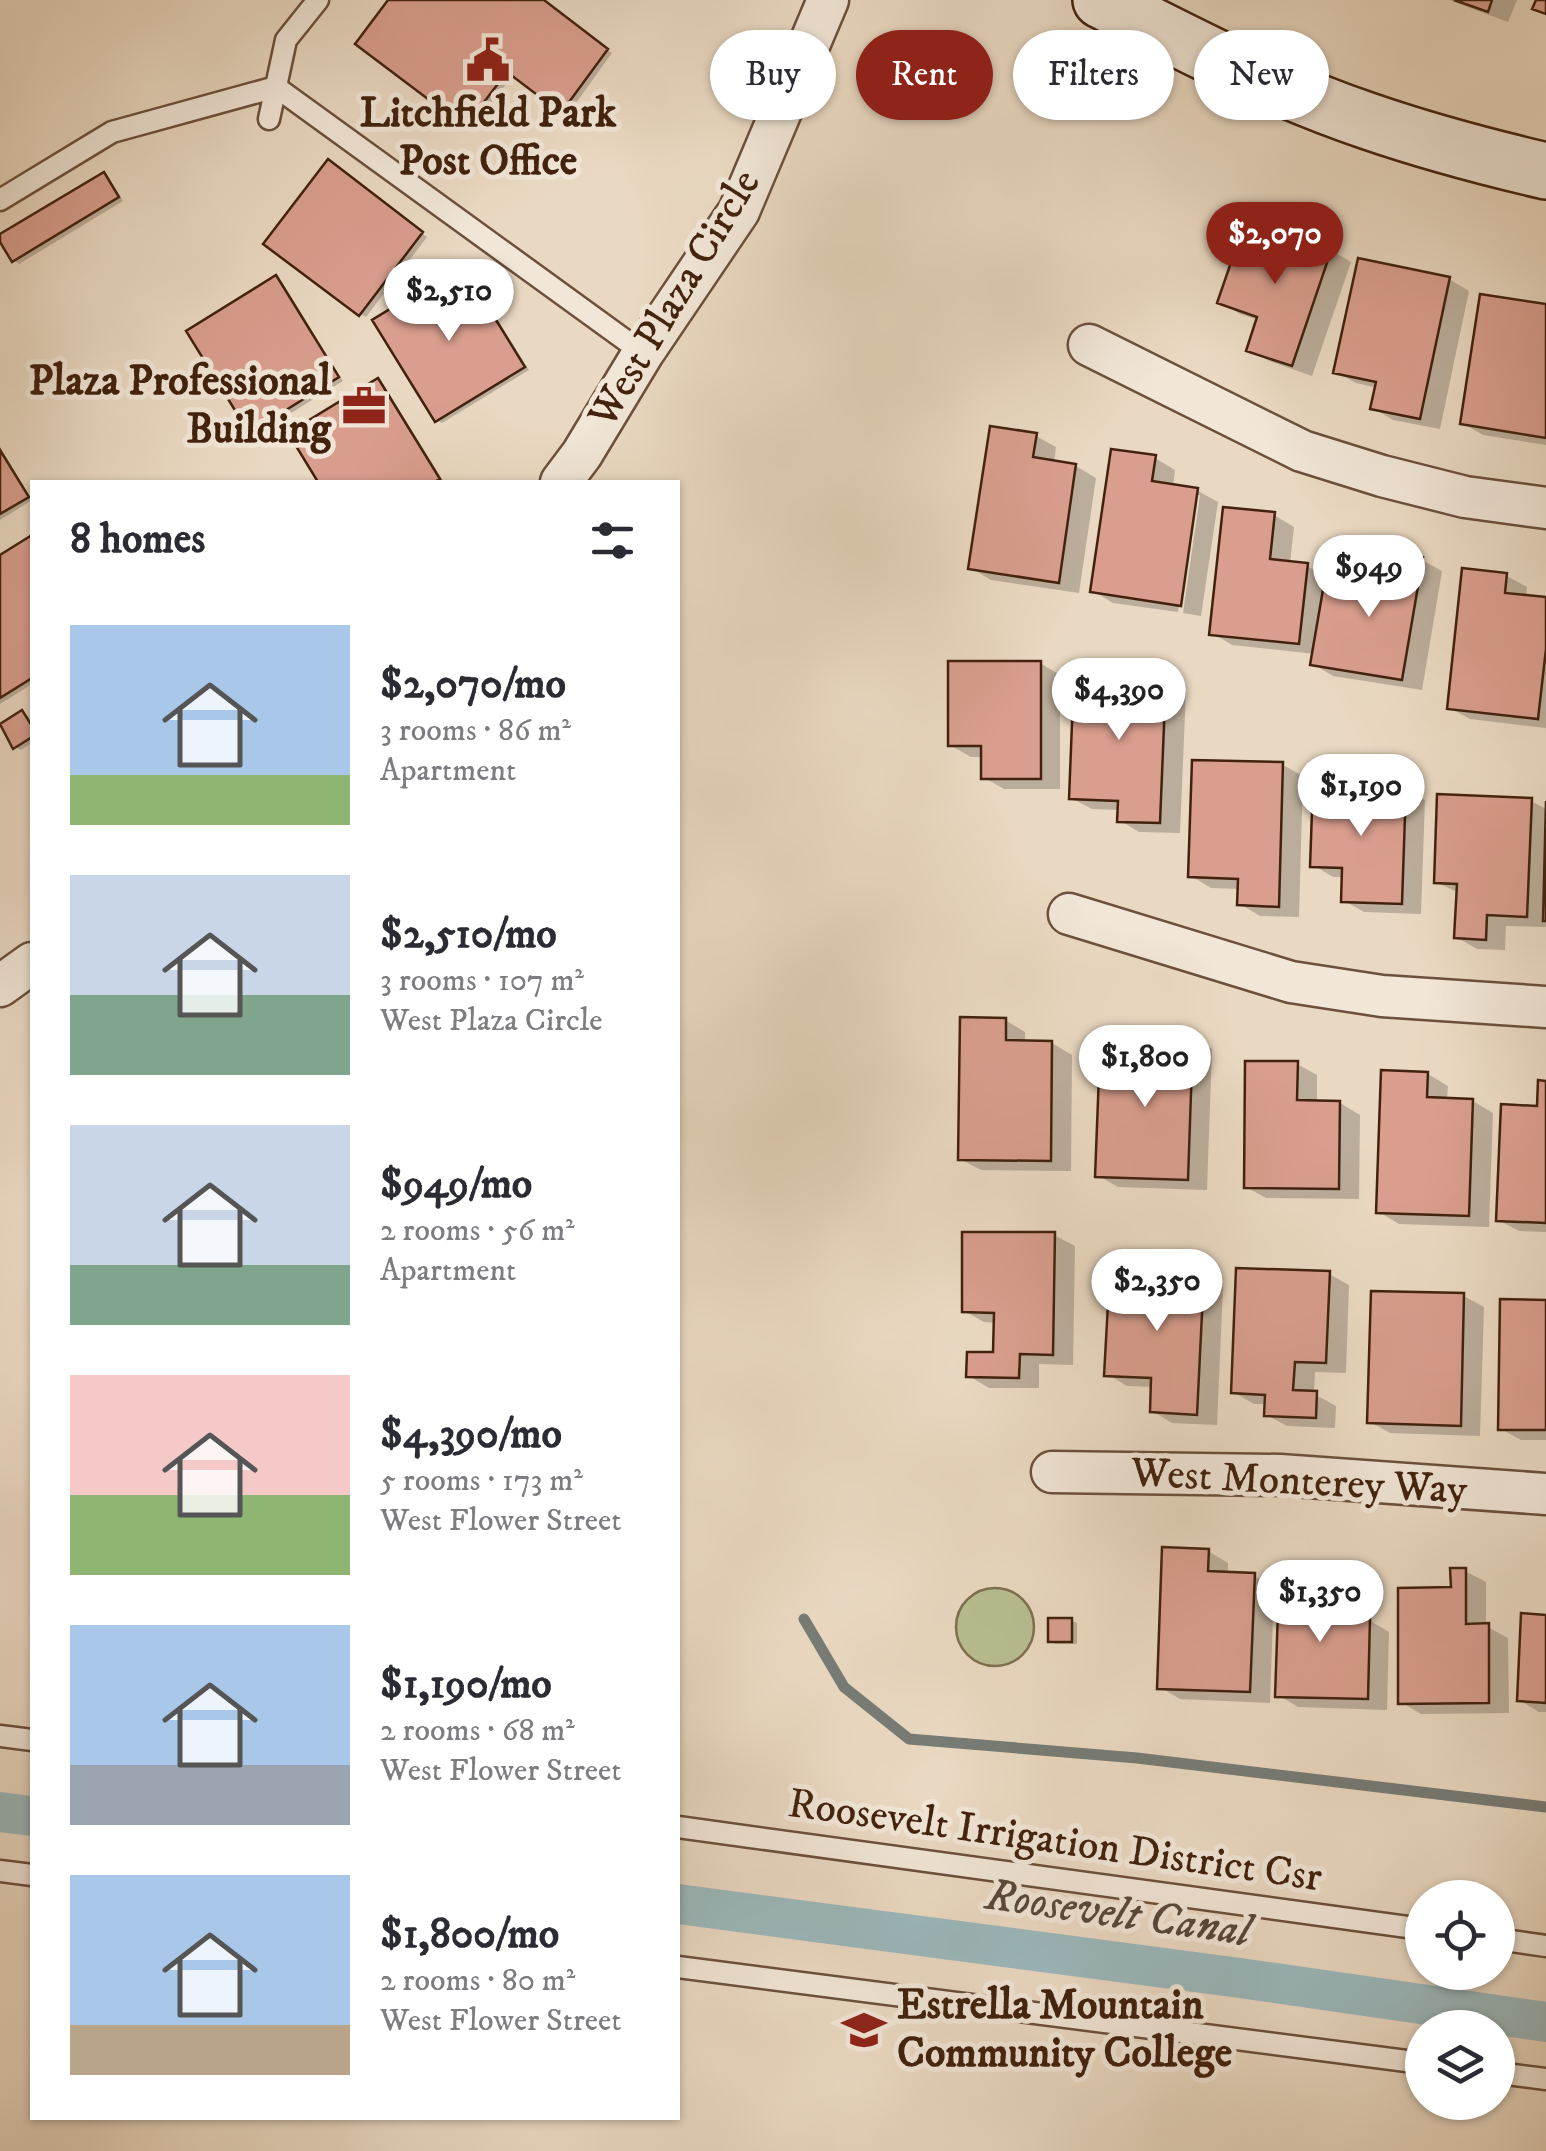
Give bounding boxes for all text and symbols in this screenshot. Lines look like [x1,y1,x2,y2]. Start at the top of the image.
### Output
chip: Buy [710,30,836,120]
chip: Rent [856,30,993,120]
chip: Filters [1013,30,1174,120]
chip: New [1194,30,1329,120]
public building icon: Litchfield Park Post Office [464,36,512,84]
place label: Litchfield Park Post Office [360,88,617,188]
street label: West Plaza Circle [577,160,772,438]
pin: $2,070 [1194,202,1356,287]
text: $2,070 [1228,214,1322,254]
pin: $2,510 [368,259,530,344]
text: $2,510 [406,271,492,311]
place label: Plaza Professional Building [29,356,333,456]
office icon: Plaza Professional Building [340,382,388,430]
icon: filters [585,513,640,568]
text: 8 homes [70,514,205,566]
pin: $949 [1310,535,1428,620]
text: $949 [1335,547,1403,587]
pin: $4,390 [1038,658,1200,743]
text: $2,070/mo [380,659,566,711]
icon: home [150,665,270,785]
text: $4,390 [1074,670,1164,710]
text: 3 rooms · 86 m² [380,711,571,751]
text: Apartment [380,751,516,791]
pin: $1,190 [1280,754,1442,839]
text: $1,190 [1320,766,1402,806]
text: $2,510/mo [380,909,557,961]
icon: home [150,915,270,1035]
text: 3 rooms · 107 m² [380,961,584,1001]
text: West Plaza Circle [380,1001,603,1041]
pin: $1,800 [1064,1025,1226,1110]
text: $1,800 [1101,1037,1189,1077]
text: $949/mo [380,1159,532,1211]
icon: home [150,1165,270,1285]
text: 2 rooms · 56 m² [380,1211,575,1251]
pin: $2,350 [1076,1249,1238,1334]
text: Apartment [380,1251,516,1291]
text: $2,350 [1113,1261,1201,1301]
text: $4,390/mo [380,1409,562,1461]
icon: home [150,1415,270,1535]
street label: West Monterey Way [1129,1447,1469,1517]
text: 5 rooms · 173 m² [380,1461,583,1501]
text: West Flower Street [380,1501,622,1541]
pin: $1,350 [1239,1560,1401,1645]
text: $1,350 [1279,1572,1361,1612]
text: $1,190/mo [380,1659,552,1711]
icon: home [150,1665,270,1785]
text: 2 rooms · 68 m² [380,1711,575,1751]
text: West Flower Street [380,1751,622,1791]
street label: Roosevelt Irrigation District Csr [785,1778,1325,1904]
water label: Roosevelt Canal [981,1868,1258,1961]
map controls [1405,1880,1515,2120]
button: locate [1405,1880,1515,1990]
text: $1,800/mo [380,1909,559,1961]
icon: home [150,1915,270,2035]
text: 2 rooms · 80 m² [380,1961,575,2001]
place label: Estrella Mountain Community College [897,1980,1232,2080]
text: West Flower Street [380,2001,622,2041]
school or university icon: Estrella Mountain Community College [840,2006,888,2054]
button: layers [1405,2010,1515,2120]

